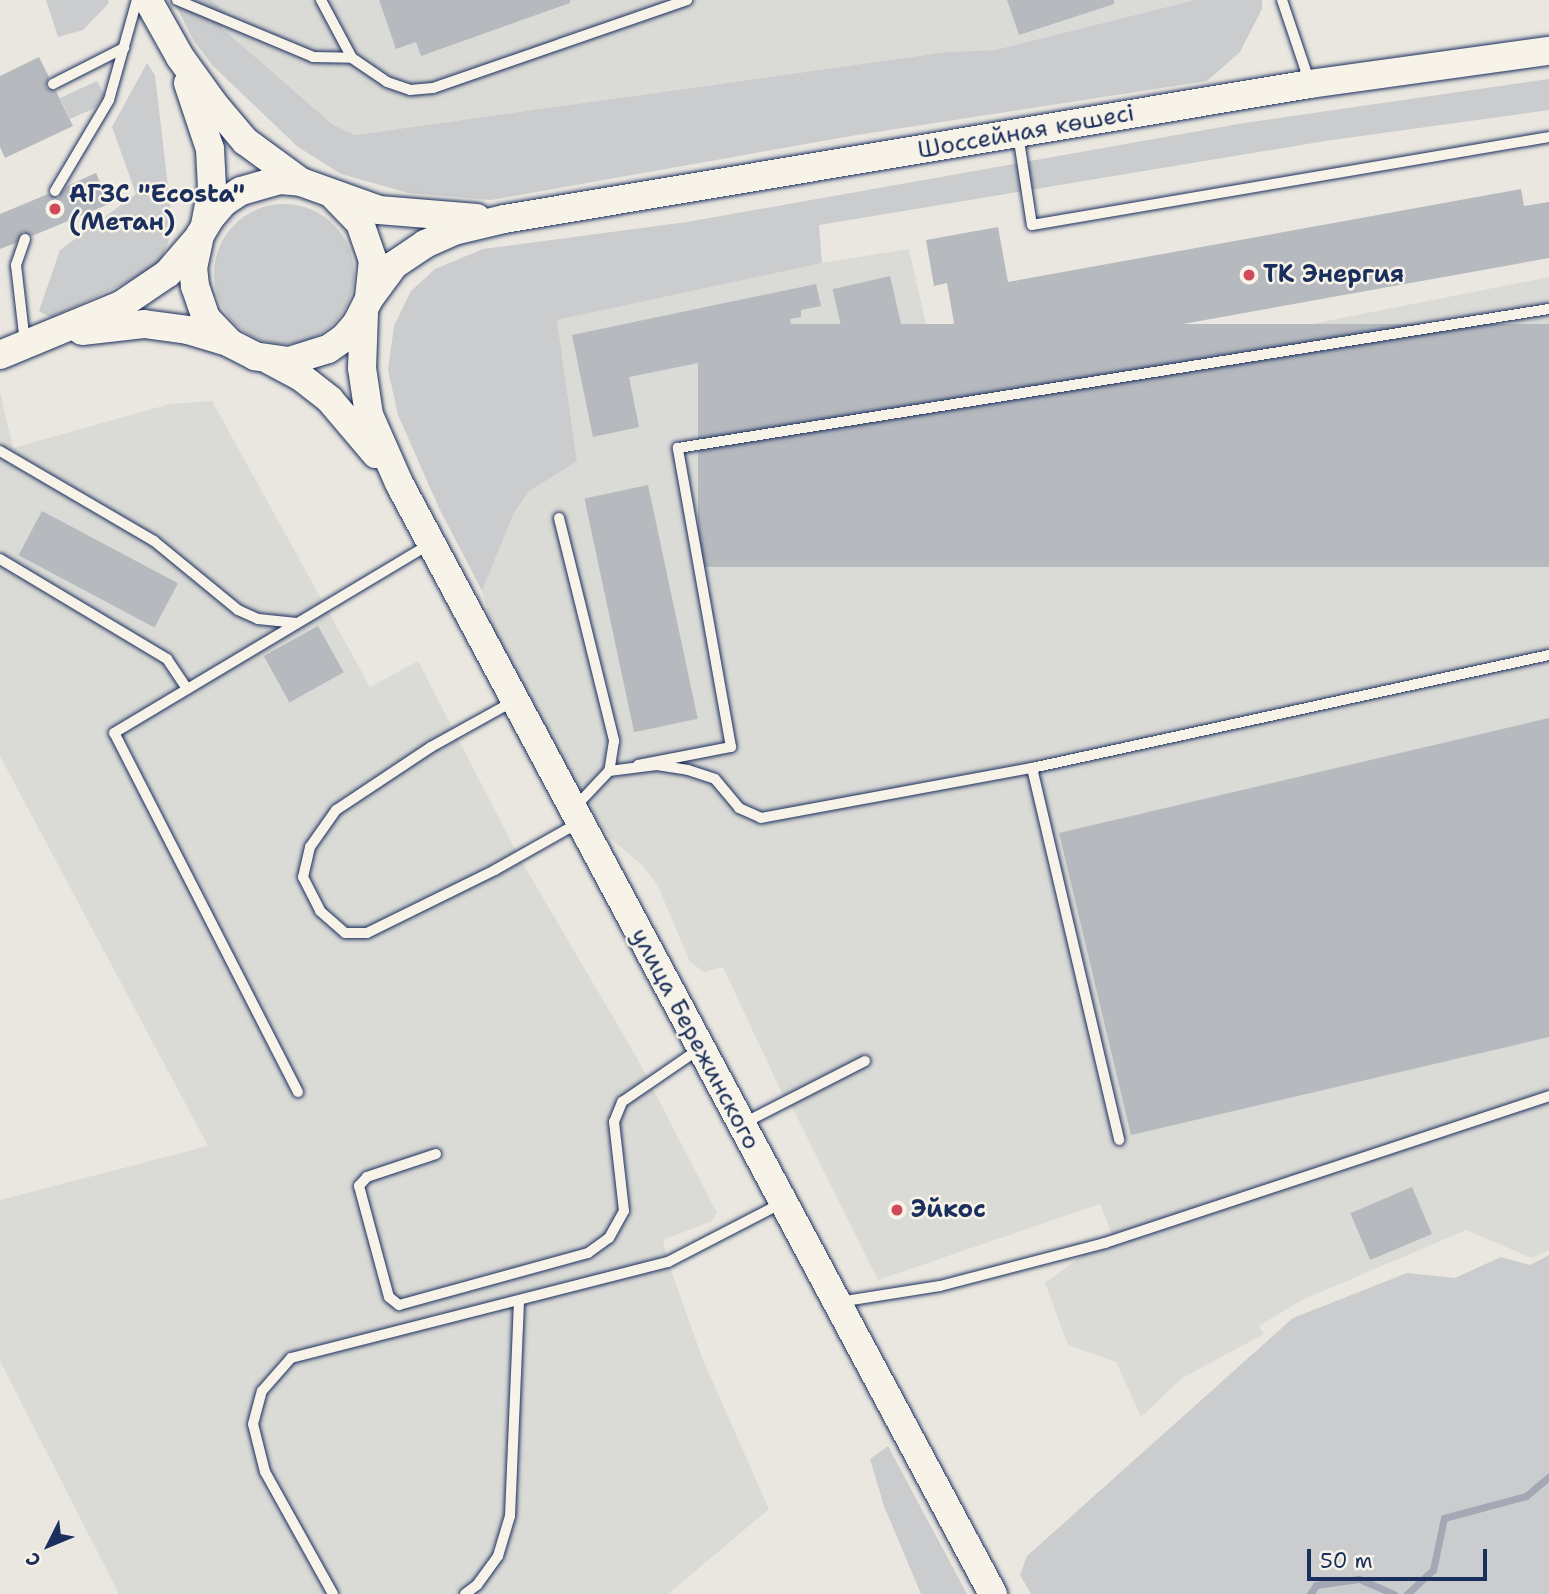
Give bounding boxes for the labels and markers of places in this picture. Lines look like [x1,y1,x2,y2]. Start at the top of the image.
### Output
place label: АГЗС "Ecosta" (Метан) [69,181,245,237]
marker: АГЗС "Ecosta" (Метан) [47,201,63,217]
place label: ТК Энергия [1263,261,1404,289]
marker: ТК Энергия [1241,267,1257,283]
place label: Эйкос [911,1196,986,1224]
marker: Эйкос [889,1202,905,1218]

